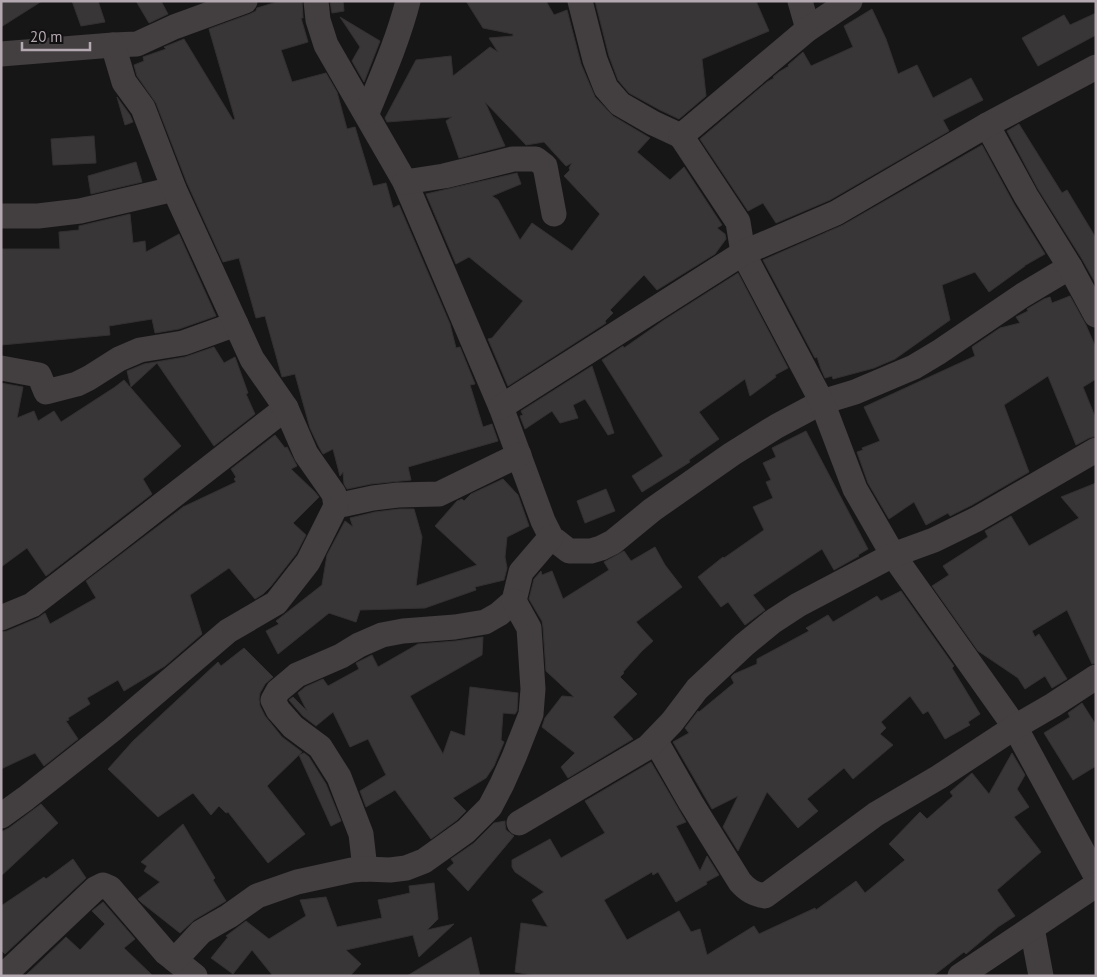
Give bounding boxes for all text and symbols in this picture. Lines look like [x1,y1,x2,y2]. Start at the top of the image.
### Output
scale bar [22,20,90,52]
text: 20 m [30,27,63,46]

